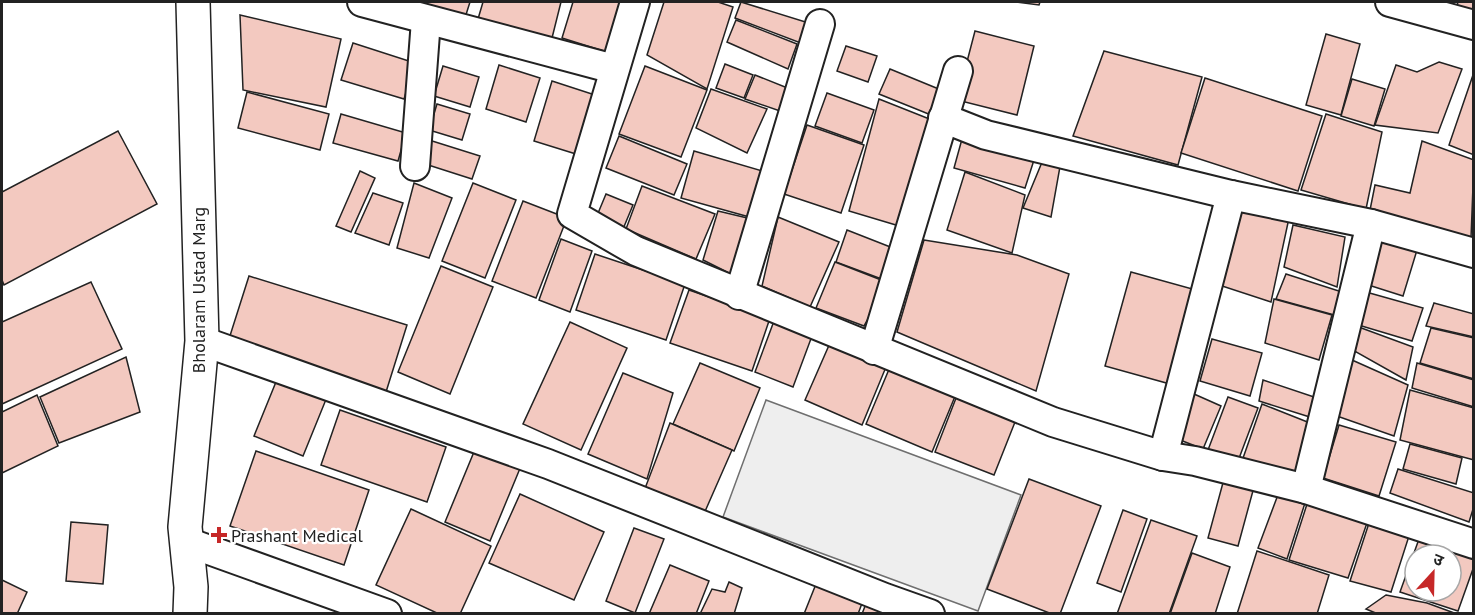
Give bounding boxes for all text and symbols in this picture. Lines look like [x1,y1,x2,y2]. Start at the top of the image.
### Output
street label: Bholaram Ustad Marg [187,207,210,373]
place label: Prashant Medical [231,524,364,547]
marker: Prashant Medical [212,528,226,542]
north arrow [1403,543,1463,603]
text: उ [1431,548,1447,570]

